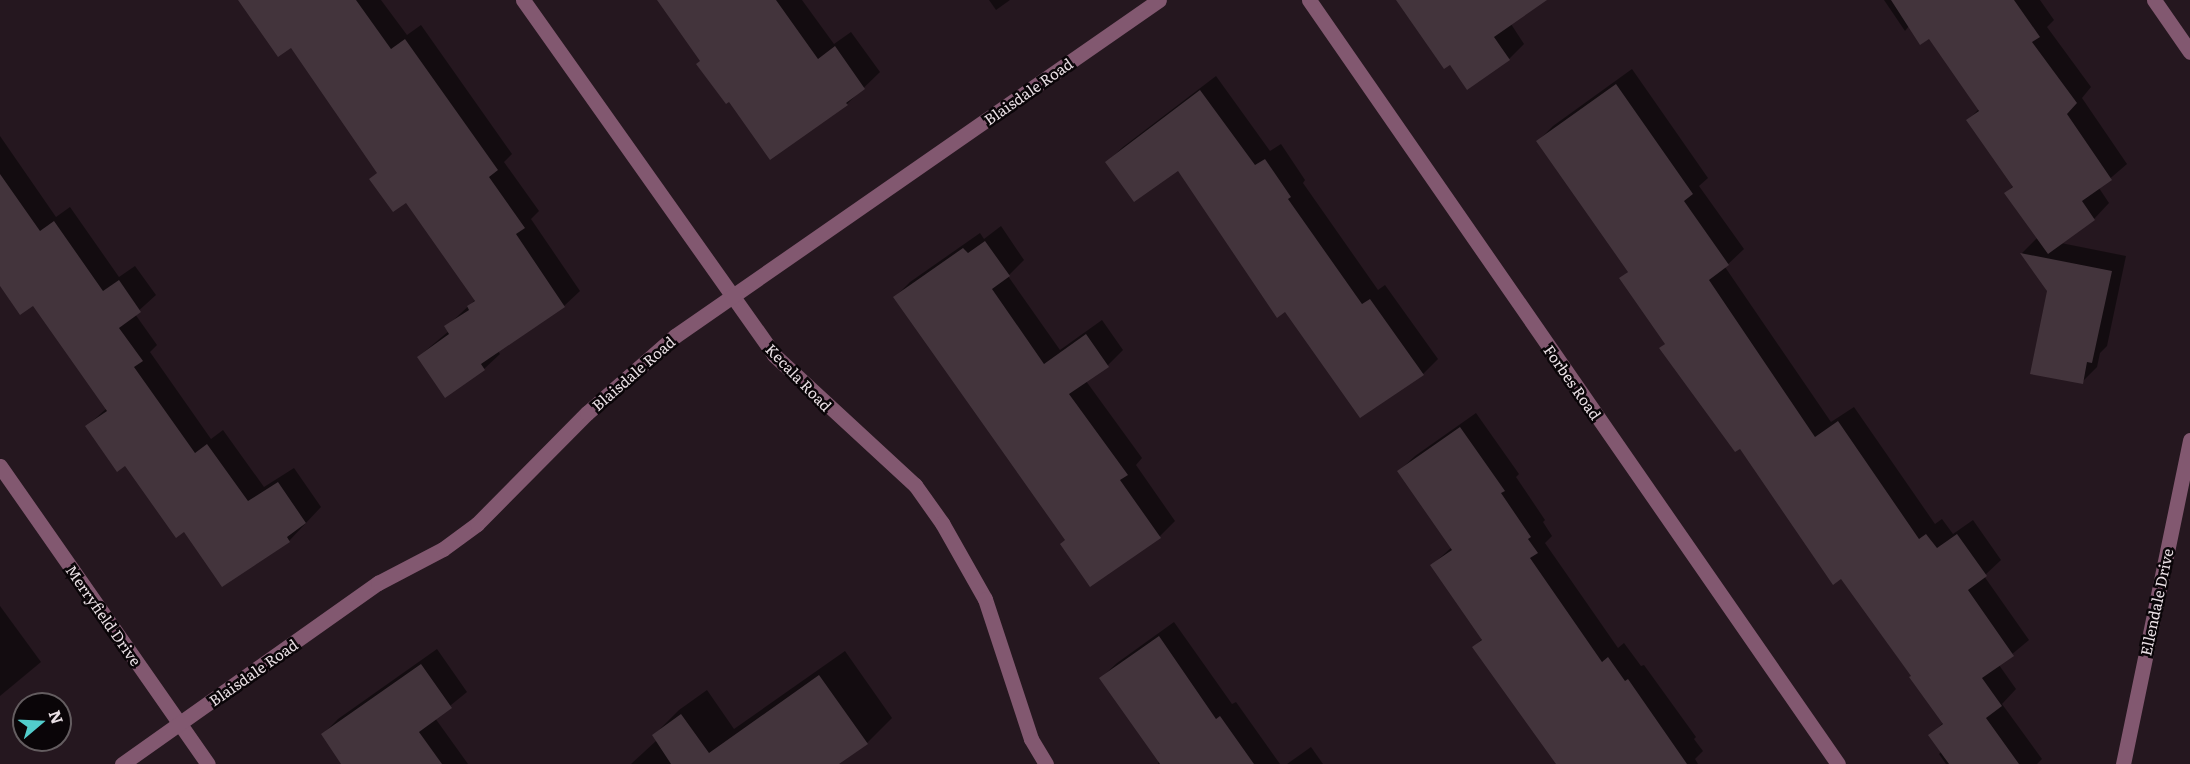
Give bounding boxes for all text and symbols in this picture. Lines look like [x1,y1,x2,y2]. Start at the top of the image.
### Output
street label: Blaisdale Road [980,54,1076,128]
street label: Blaisdale Road [588,332,678,414]
street label: Kecala Road [762,340,836,414]
street label: Forbes Road [1541,341,1605,423]
street label: Ellendale Drive [2136,547,2176,657]
street label: Merryfield Drive [63,561,145,669]
street label: Blaisdale Road [205,635,301,709]
north arrow [12,692,72,752]
text: N [44,707,71,727]

